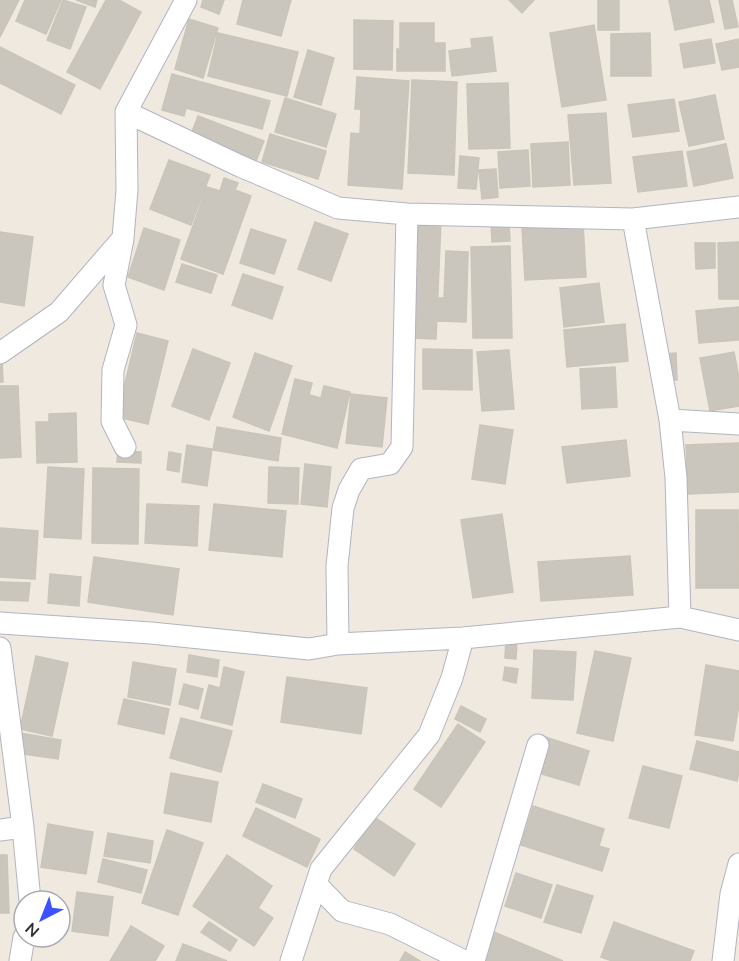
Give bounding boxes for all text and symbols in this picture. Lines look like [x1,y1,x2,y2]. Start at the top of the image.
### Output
north arrow [12,889,72,949]
text: N [21,919,43,942]

